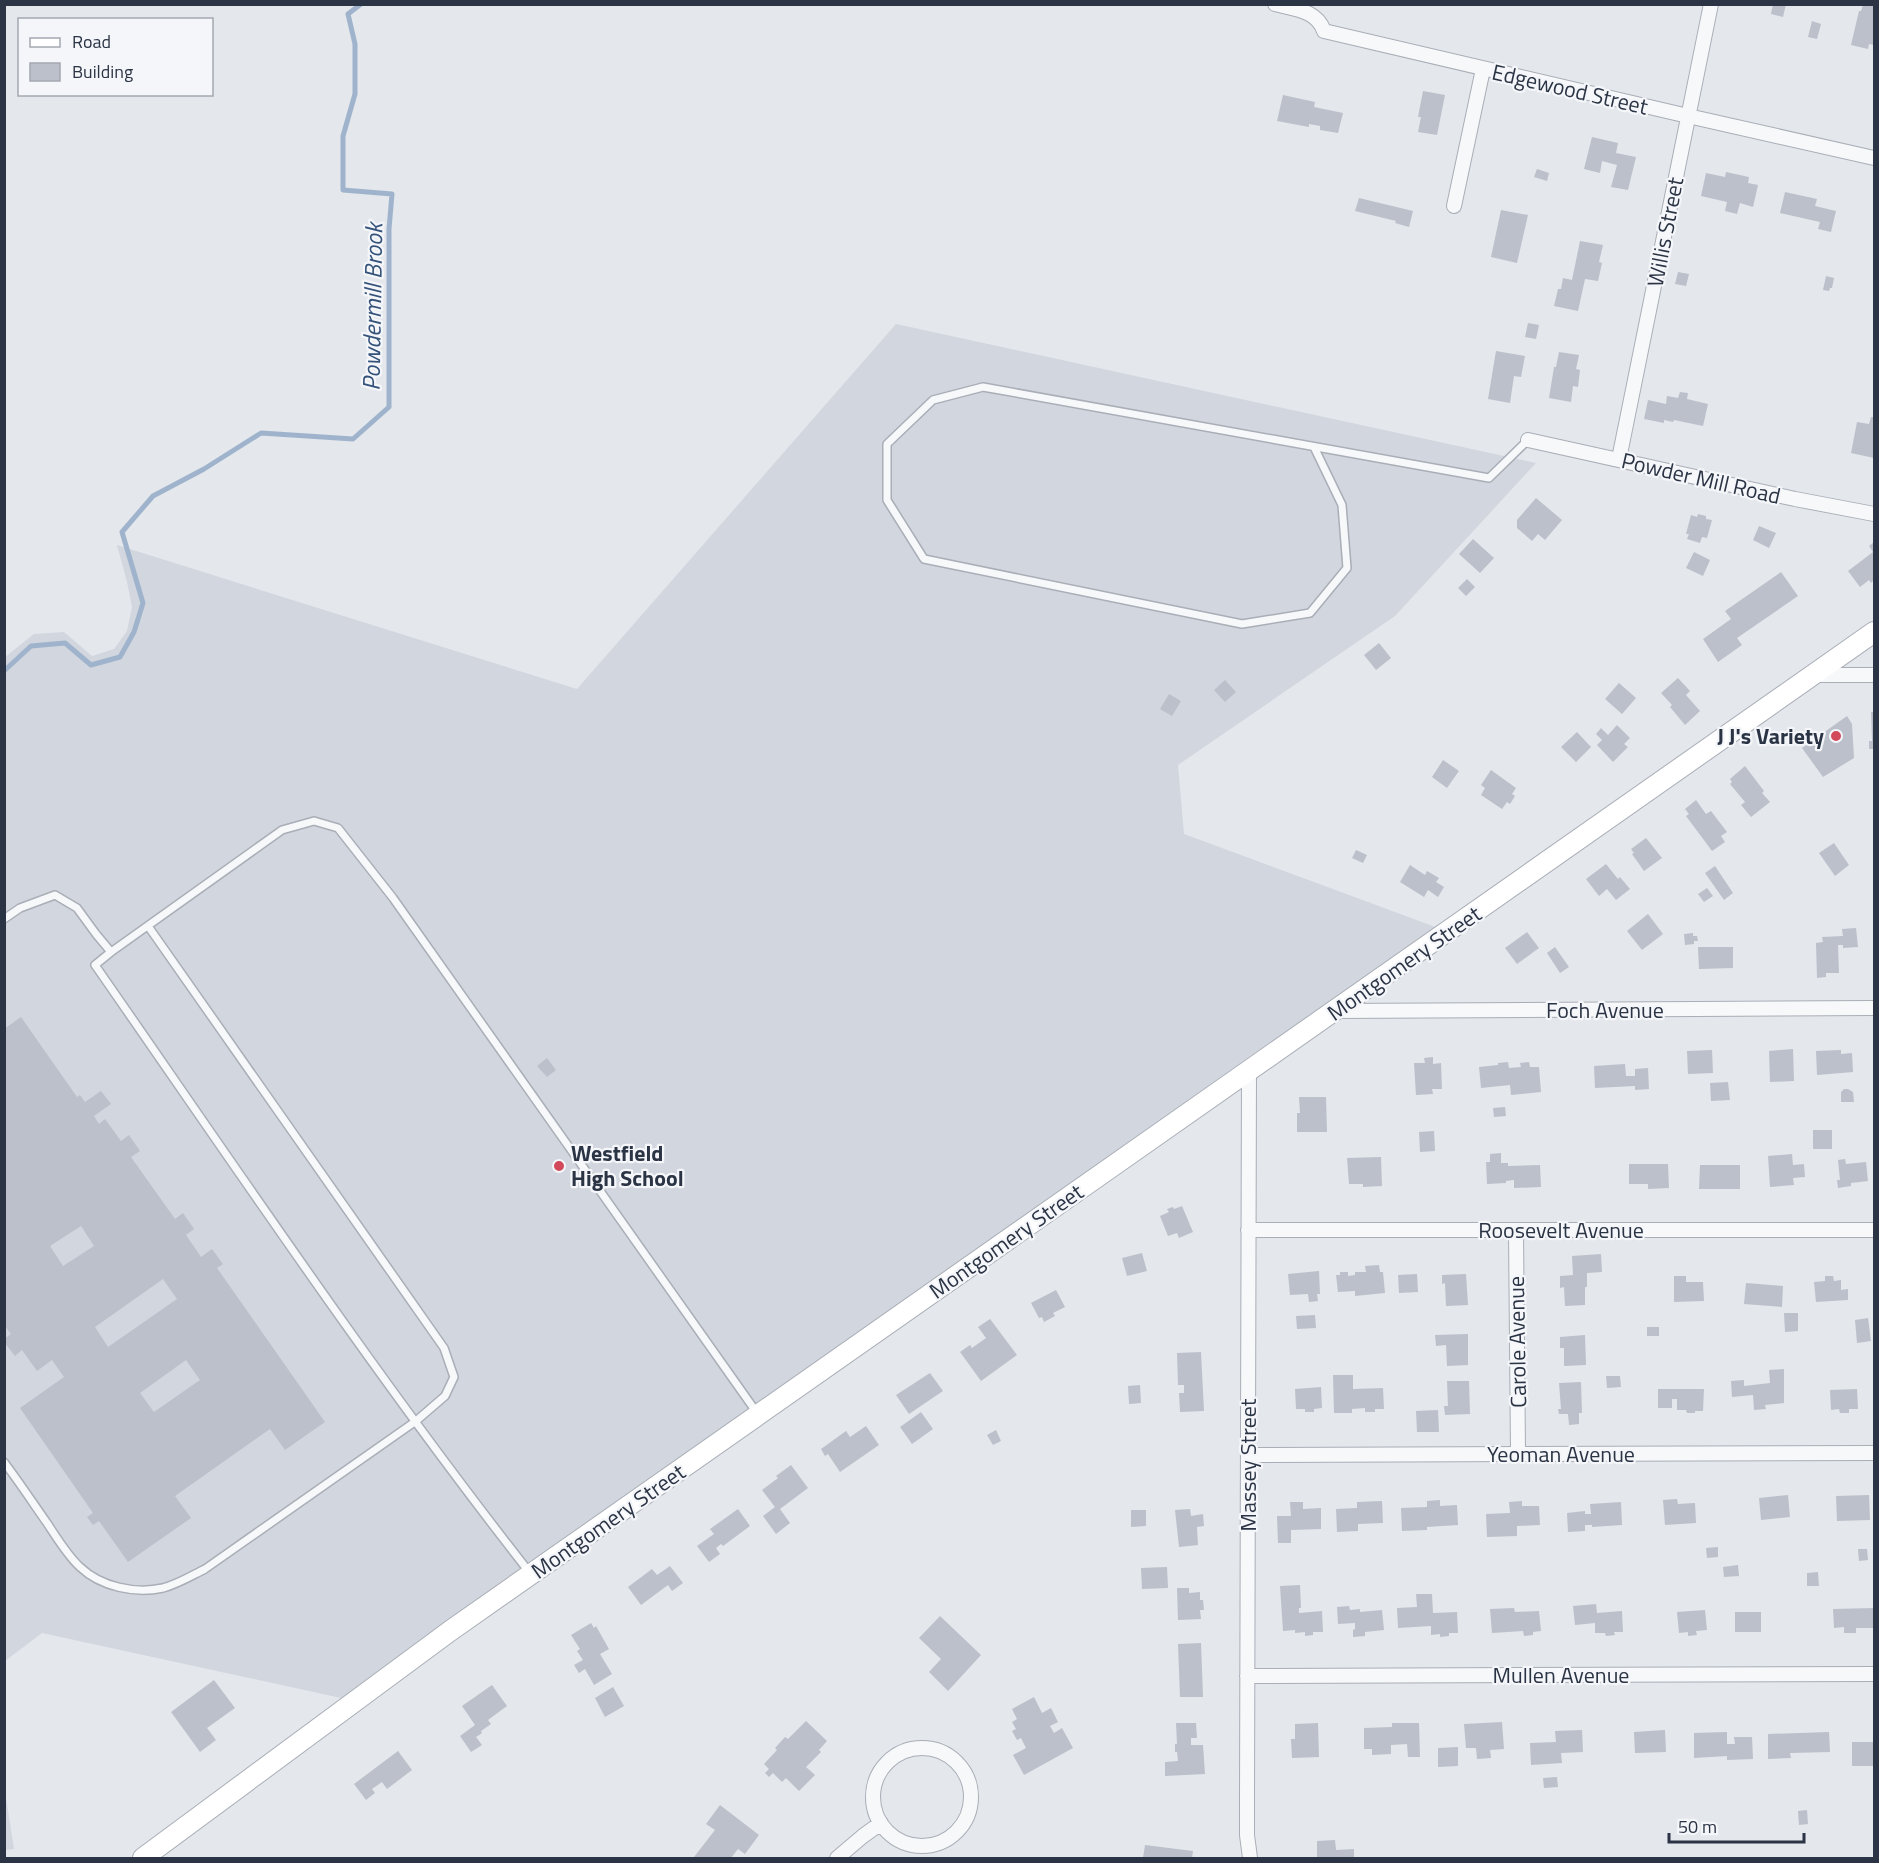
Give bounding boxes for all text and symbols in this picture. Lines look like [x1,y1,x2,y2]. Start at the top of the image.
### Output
legend [18,18,213,96]
text: Road [72,28,111,55]
street label: Edgewood Street [1489,55,1652,124]
text: Building [72,58,133,85]
street label: Willis Street [1638,174,1692,290]
water label: Powdermill Brook [353,220,392,391]
street label: Powder Mill Road [1618,443,1784,513]
place label: J J's Variety [1717,719,1824,753]
marker: J J's Variety [1829,729,1843,743]
street label: Montgomery Street [1320,897,1488,1029]
street label: Foch Avenue [1546,993,1664,1027]
place label: Westfield High School [571,1136,684,1195]
marker: Westfield High School [552,1159,566,1173]
street label: Montgomery Street [922,1175,1090,1307]
street label: Roosevelt Avenue [1478,1213,1644,1247]
street label: Carole Avenue [1499,1276,1535,1408]
street label: Massey Street [1231,1398,1265,1532]
street label: Yeoman Avenue [1487,1437,1635,1471]
street label: Montgomery Street [524,1455,692,1587]
street label: Mullen Avenue [1493,1658,1629,1692]
scale bar [1669,1806,1804,1844]
text: 50 m [1678,1813,1717,1840]

